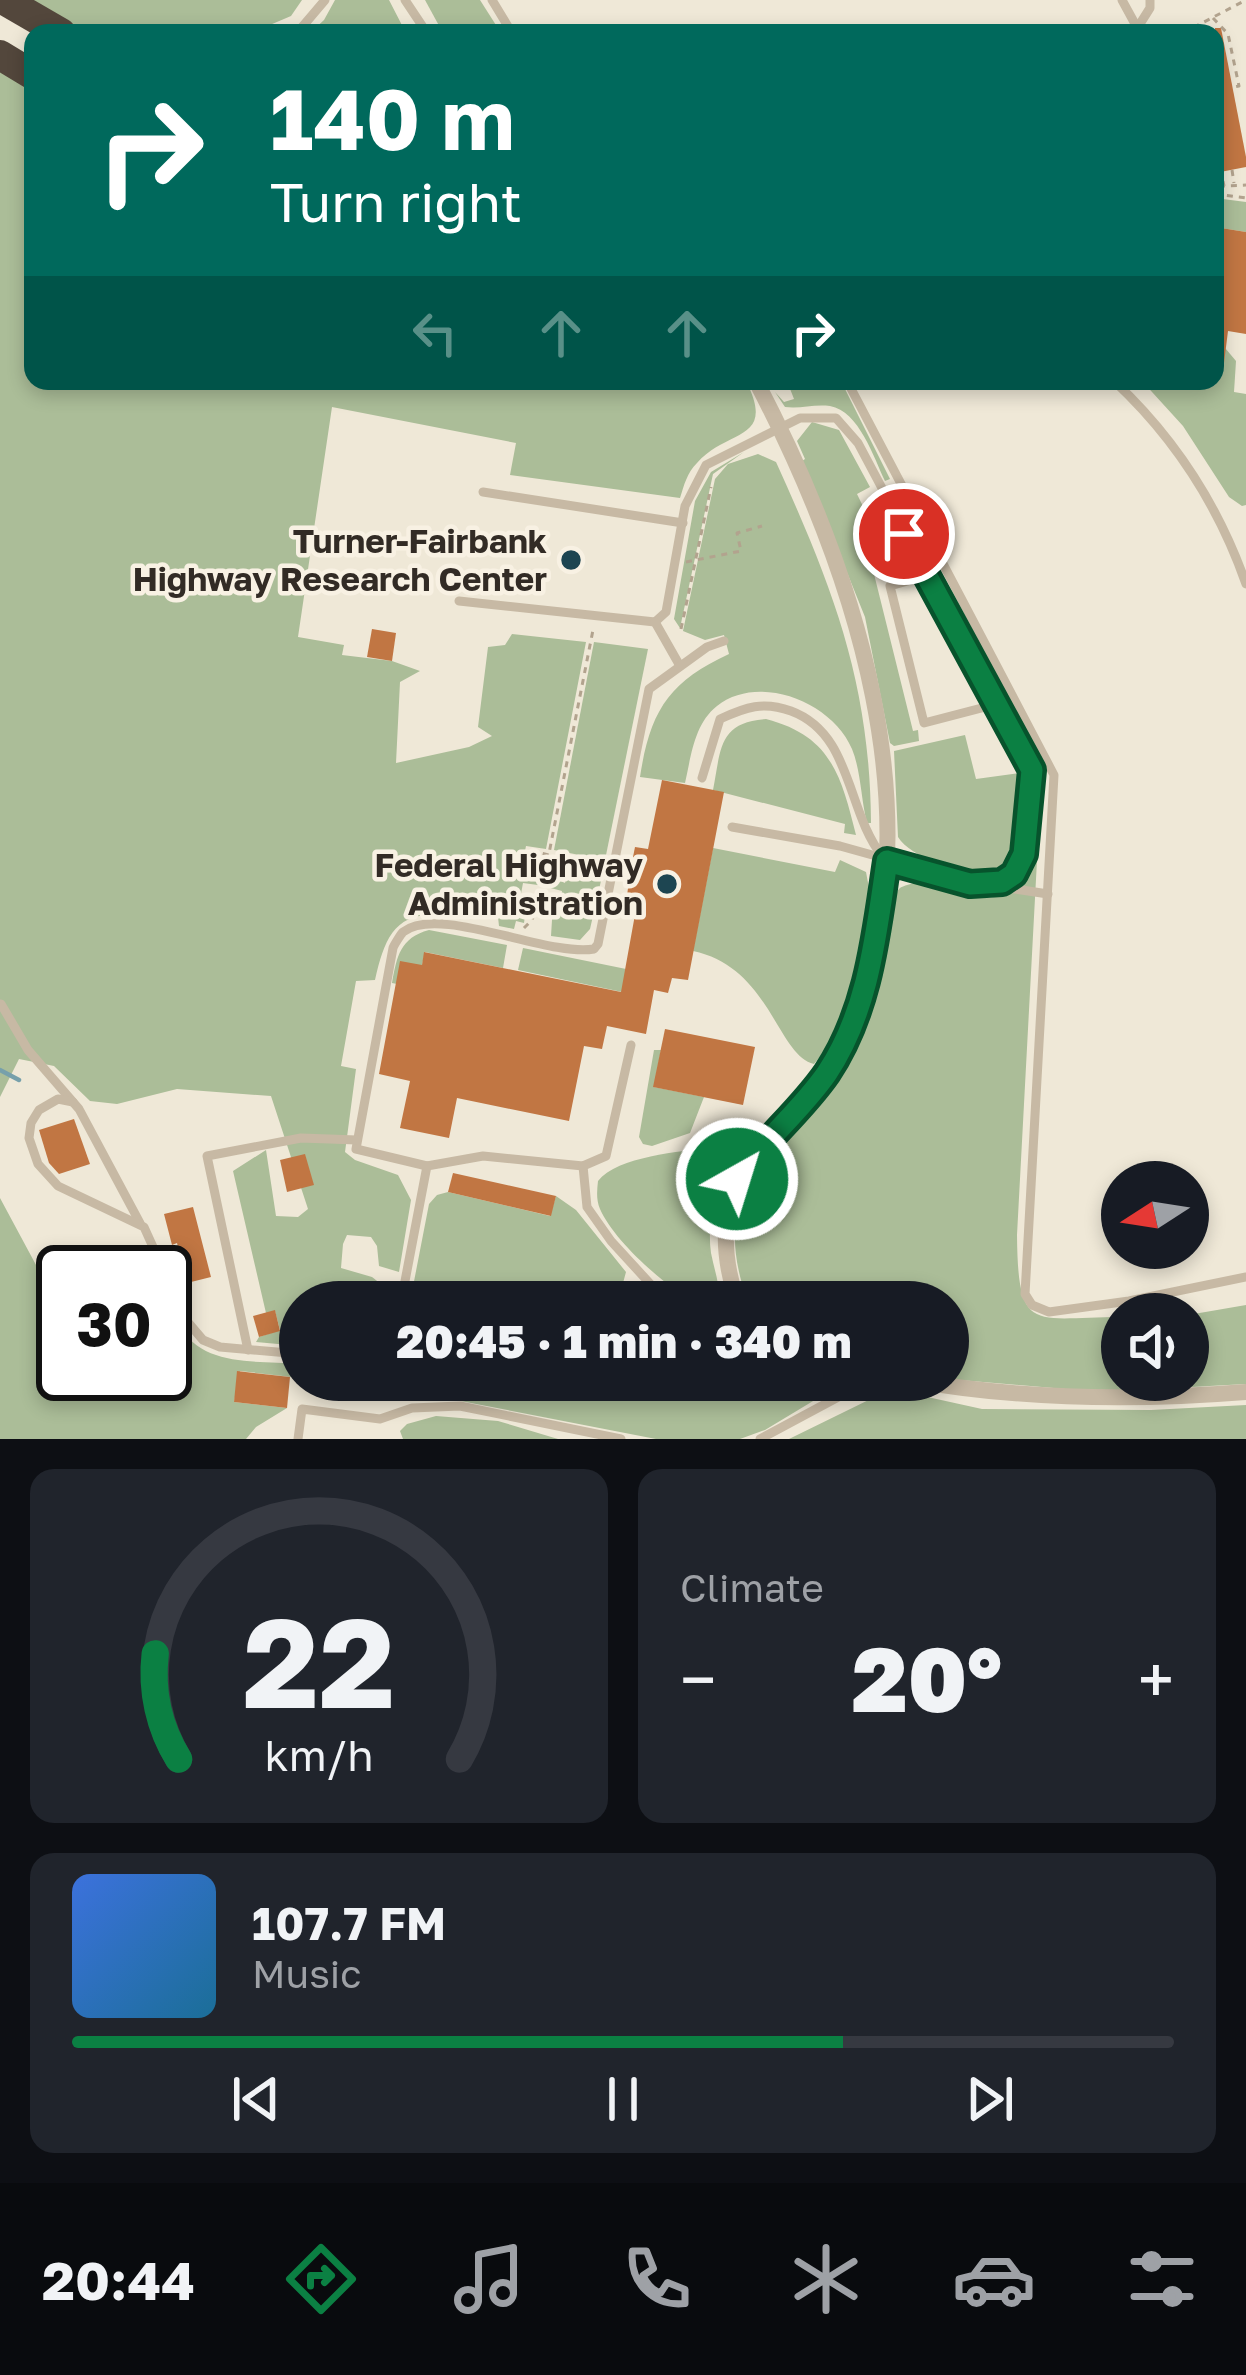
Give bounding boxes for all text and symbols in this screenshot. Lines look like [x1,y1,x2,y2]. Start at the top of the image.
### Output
text: 140 m [270,68,515,168]
icon: right [72,72,228,228]
text: Turn right [270,169,522,234]
icon: left [402,300,468,366]
icon: ahead [528,300,594,366]
icon: ahead [654,300,720,366]
icon: right [780,300,846,366]
pin [853,483,955,585]
icon: arrive [871,501,937,567]
place label: Turner-Fairbank Highway Research Center [133,521,547,598]
marker: Turner-Fairbank Highway Research Center [558,547,584,573]
place label: Federal Highway Administration [375,845,643,922]
marker: Federal Highway Administration [654,871,680,897]
position arrow [674,1116,800,1242]
north arrow [1101,1161,1209,1269]
map controls [1101,1161,1209,1401]
speed limit sign: 30 [36,1245,192,1401]
button: sound [1101,1293,1209,1401]
text: 20:45 · 1 min · 340 m [396,1314,852,1368]
text: Climate [680,1564,824,1611]
text: 22 [243,1586,395,1735]
text: 20° [852,1624,1002,1732]
text: − [680,1639,716,1719]
text: + [1138,1639,1174,1719]
text: km/h [264,1729,374,1780]
text: 107.7 FM [252,1896,446,1950]
text: Music [252,1950,362,1997]
icon: previous [223,2066,289,2132]
icon: pause [590,2066,656,2132]
icon: next [957,2066,1023,2132]
icon: directions [279,2237,363,2321]
icon: music [447,2237,531,2321]
icon: phone [615,2237,699,2321]
icon: climate [784,2237,868,2321]
icon: car [952,2237,1036,2321]
icon: filters [1120,2237,1204,2321]
text: 20:44 [42,2247,195,2312]

